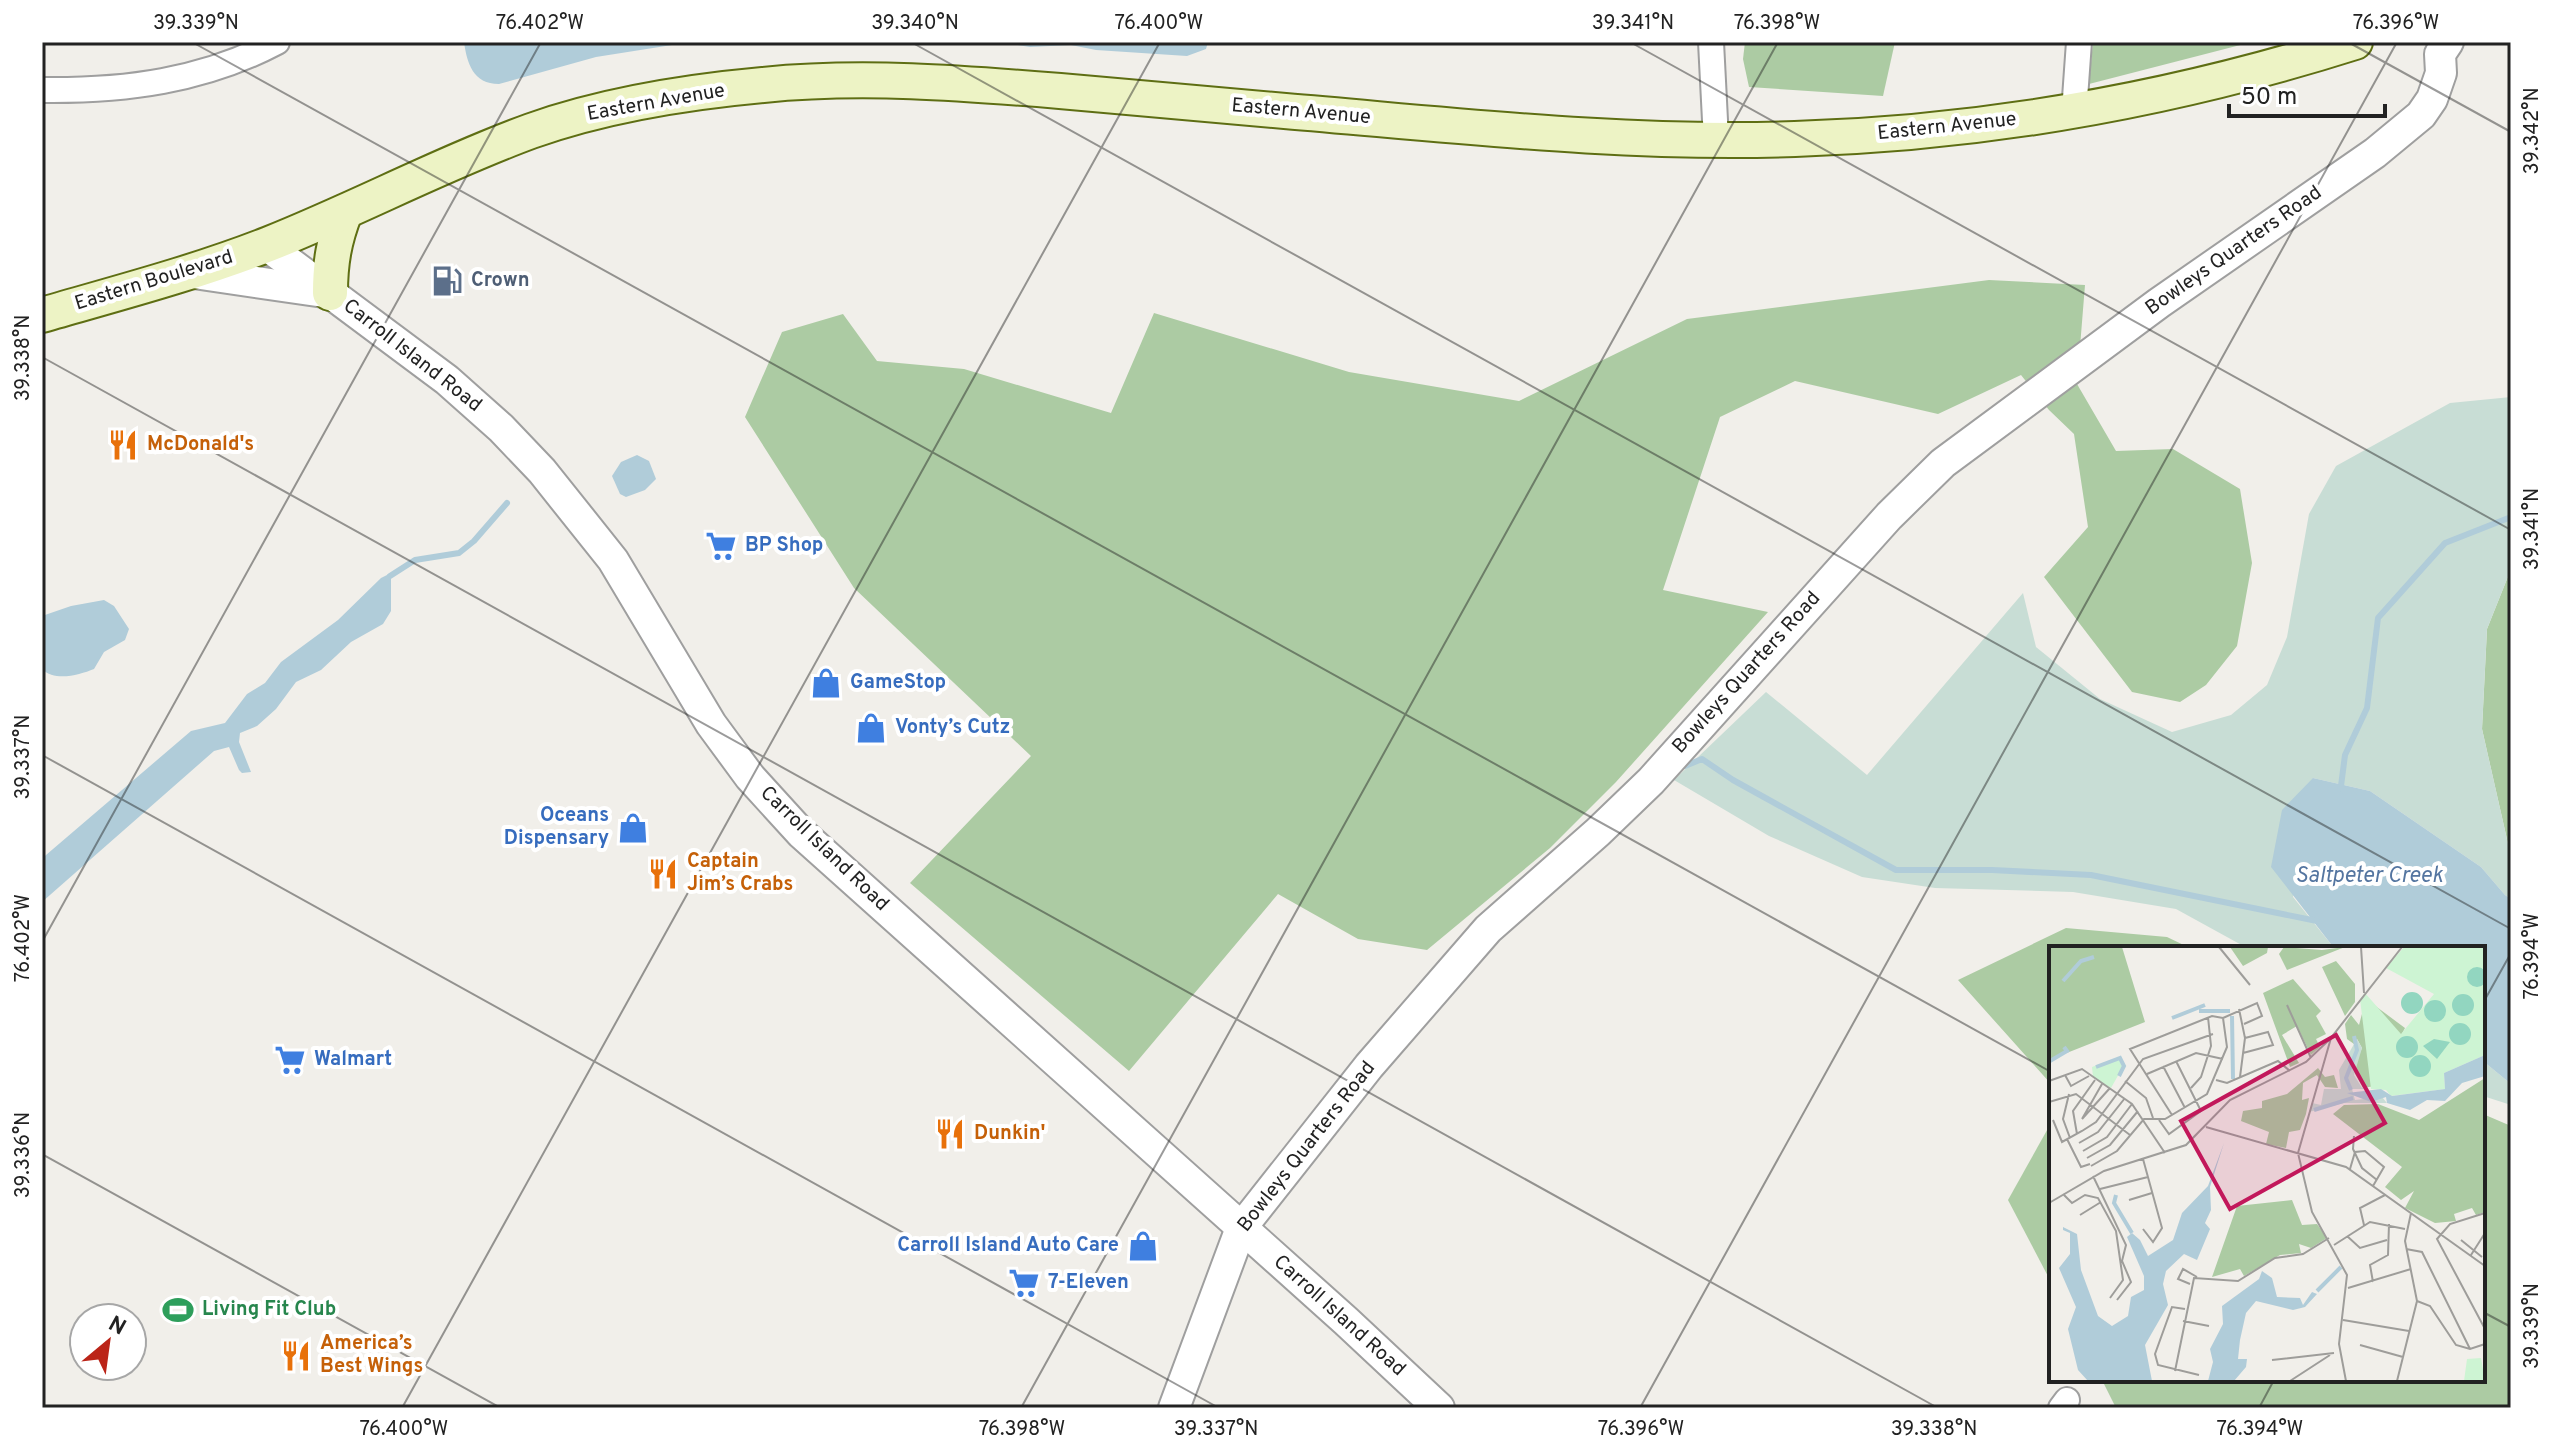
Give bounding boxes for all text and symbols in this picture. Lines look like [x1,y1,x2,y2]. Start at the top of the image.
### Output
text: 39.339°N [153,11,239,37]
text: 76.402°W [496,11,584,37]
text: 39.340°N [871,11,959,37]
text: 76.400°W [1115,11,1203,37]
text: 39.341°N [1592,11,1674,37]
text: 76.398°W [1734,11,1820,37]
text: 76.396°W [2353,11,2439,37]
scale bar [2229,68,2385,118]
street label: Eastern Avenue [585,78,727,128]
text: 50 m [2241,83,2297,113]
text: 39.342°N [2520,87,2546,175]
street label: Eastern Avenue [1230,93,1372,131]
street label: Eastern Avenue [1876,107,2018,147]
street label: Bowleys Quarters Road [2141,180,2327,322]
street label: Eastern Boulevard [72,245,236,317]
fuel station icon: Crown [430,264,464,298]
place label: Crown [471,268,530,294]
street label: Carroll Island Road [337,294,487,418]
text: 39.338°N [11,315,37,401]
restaurant icon: McDonald's [106,428,140,462]
place label: McDonald's [147,432,254,458]
text: 39.341°N [2520,488,2546,570]
supermarket icon: BP Shop [704,529,738,563]
place label: BP Shop [745,533,823,559]
street label: Bowleys Quarters Road [1667,586,1827,760]
shop icon: GameStop [809,666,843,700]
place label: GameStop [850,670,946,696]
shop icon: Vonty’s Cutz [854,711,888,745]
text: 39.337°N [11,715,37,799]
place label: Vonty’s Cutz [895,715,1010,741]
street label: Carroll Island Road [754,781,894,917]
place label: Oceans Dispensary [504,803,609,852]
shop icon: Oceans Dispensary [616,811,650,845]
place label: Captain Jim’s Crabs [687,849,793,898]
restaurant icon: Captain Jim’s Crabs [646,857,680,891]
water label: Saltpeter Creek [2295,863,2444,890]
text: 76.402°W [11,894,37,982]
text: 76.394°W [2520,913,2546,999]
inset map [2049,946,2485,1382]
supermarket icon: Walmart [273,1043,307,1077]
place label: Walmart [314,1047,392,1073]
street label: Bowleys Quarters Road [1232,1056,1382,1238]
text: 39.336°N [11,1112,37,1198]
restaurant icon: Dunkin' [933,1117,967,1151]
place label: Dunkin' [974,1121,1045,1147]
shop icon: Carroll Island Auto Care [1126,1229,1160,1263]
place label: Carroll Island Auto Care [897,1233,1119,1259]
street label: Carroll Island Road [1267,1250,1411,1382]
supermarket icon: 7-Eleven [1007,1266,1041,1300]
place label: 7-Eleven [1048,1270,1129,1296]
text: 39.339°N [2520,1283,2546,1369]
sports icon: Living Fit Club [161,1293,195,1327]
place label: Living Fit Club [202,1297,336,1323]
north arrow [68,1302,148,1382]
text: N [103,1311,130,1342]
place label: America’s Best Wings [320,1331,423,1380]
restaurant icon: America’s Best Wings [279,1339,313,1373]
text: 76.400°W [360,1417,448,1443]
text: 76.398°W [979,1417,1065,1443]
text: 39.337°N [1174,1417,1258,1443]
text: 76.396°W [1598,1417,1684,1443]
text: 39.338°N [1891,1417,1977,1443]
text: 76.394°W [2217,1417,2303,1443]

